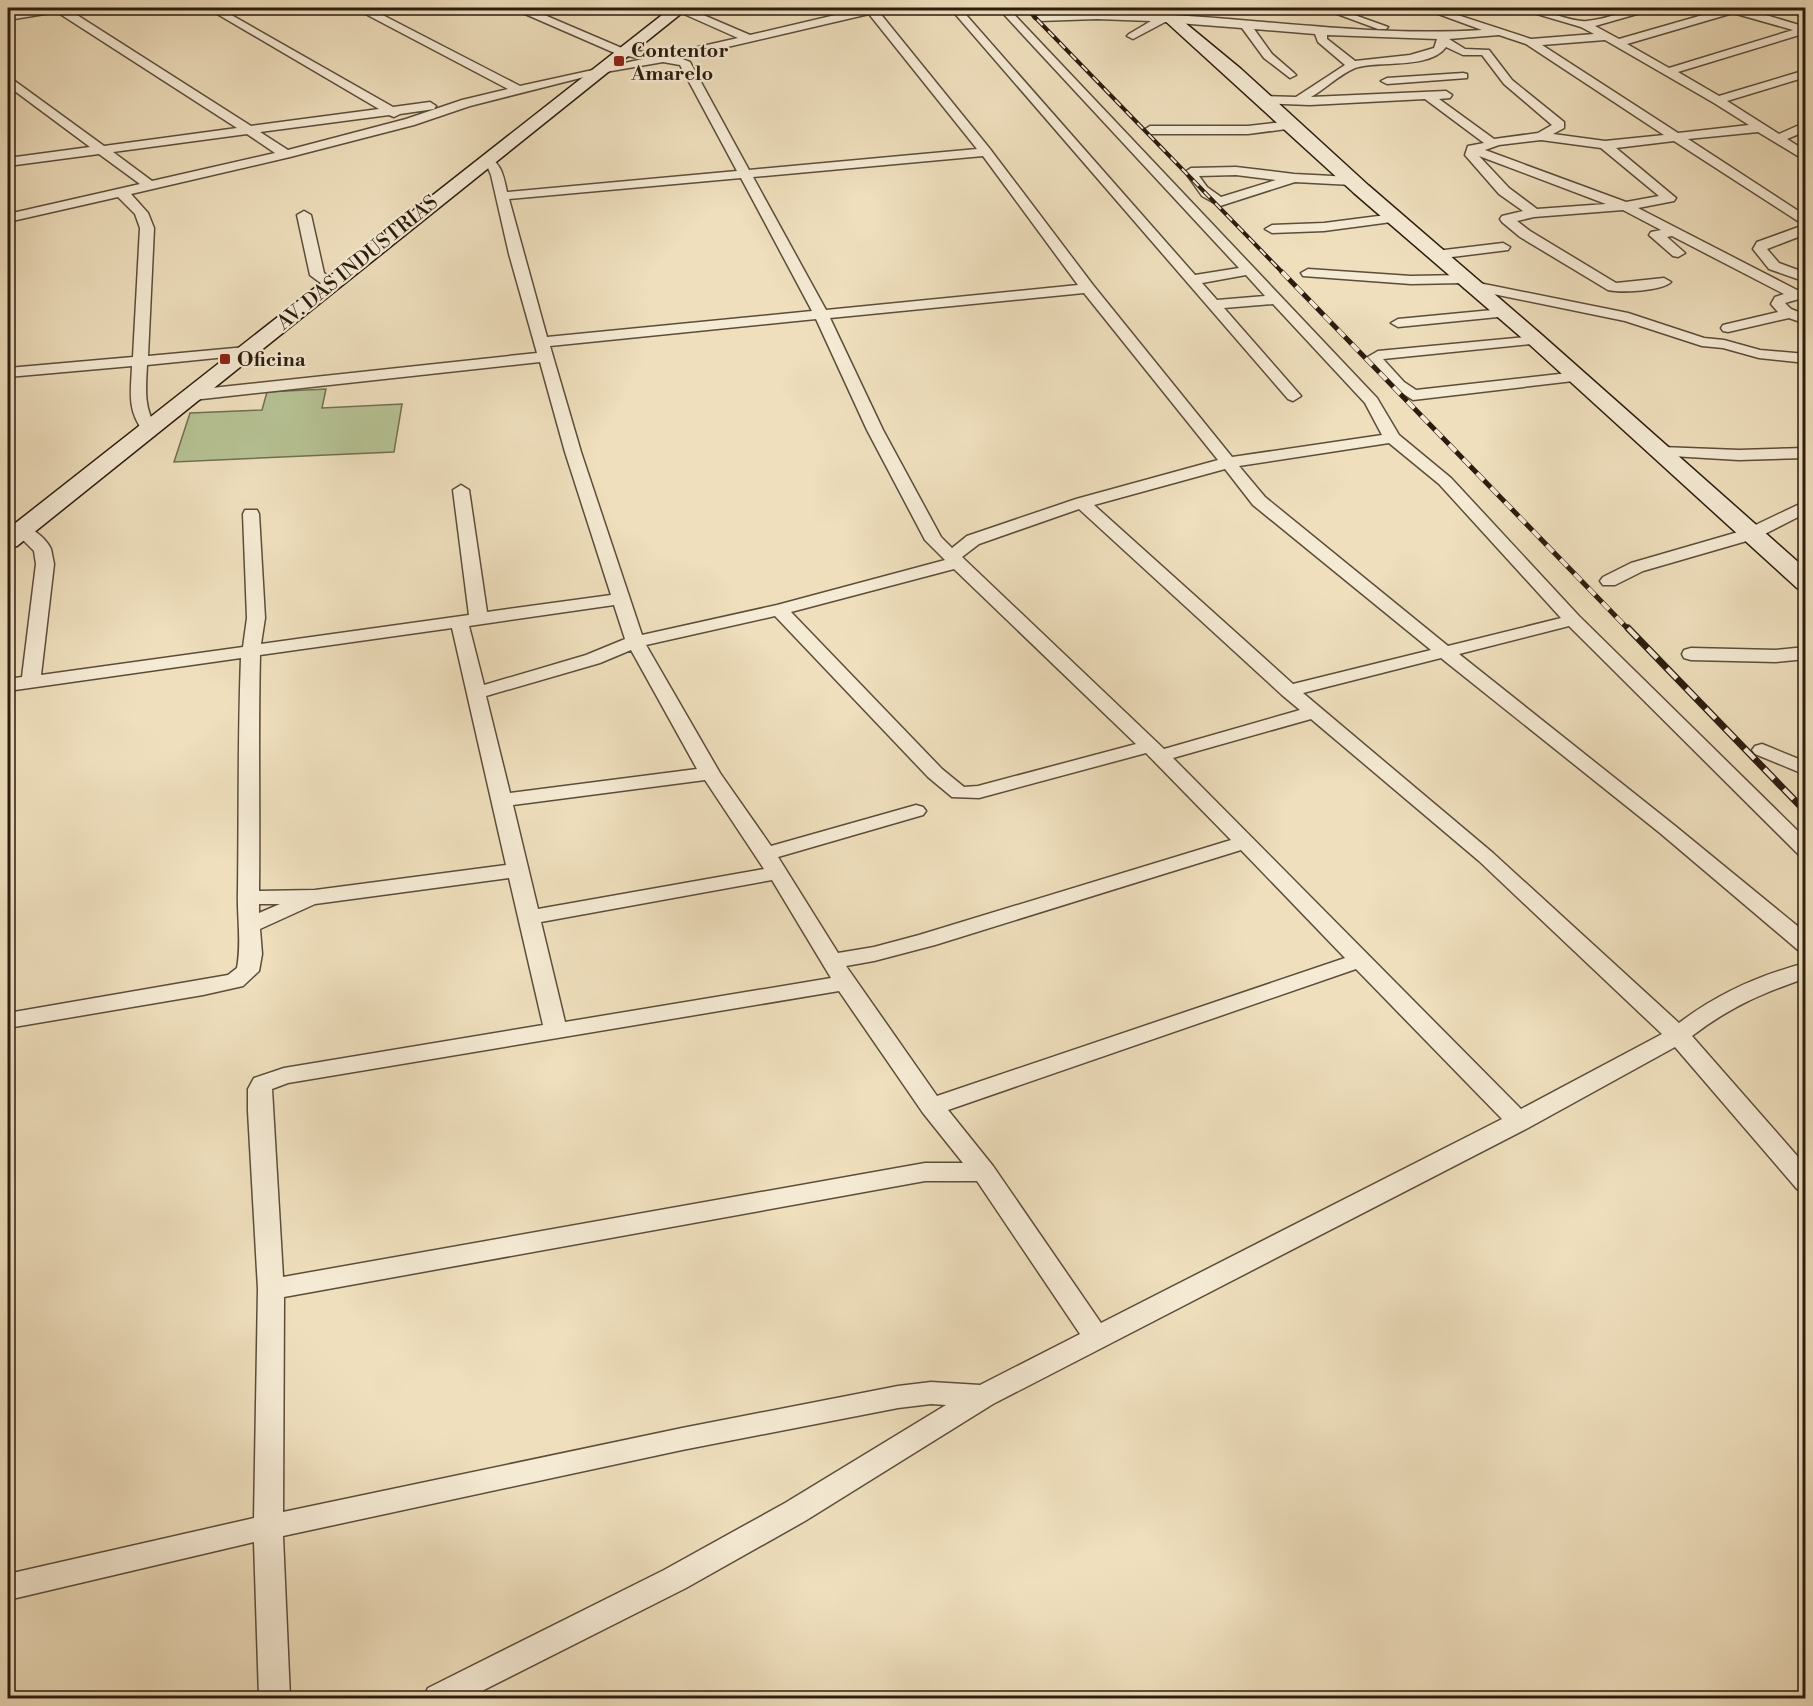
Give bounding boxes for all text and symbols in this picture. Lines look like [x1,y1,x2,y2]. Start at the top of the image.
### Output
place label: Contentor Amarelo [630,39,729,87]
marker: Contentor Amarelo [612,54,626,68]
street label: AV. DAS INDUSTRIAS [271,190,444,337]
place label: Oficina [237,348,306,373]
marker: Oficina [218,352,232,366]

